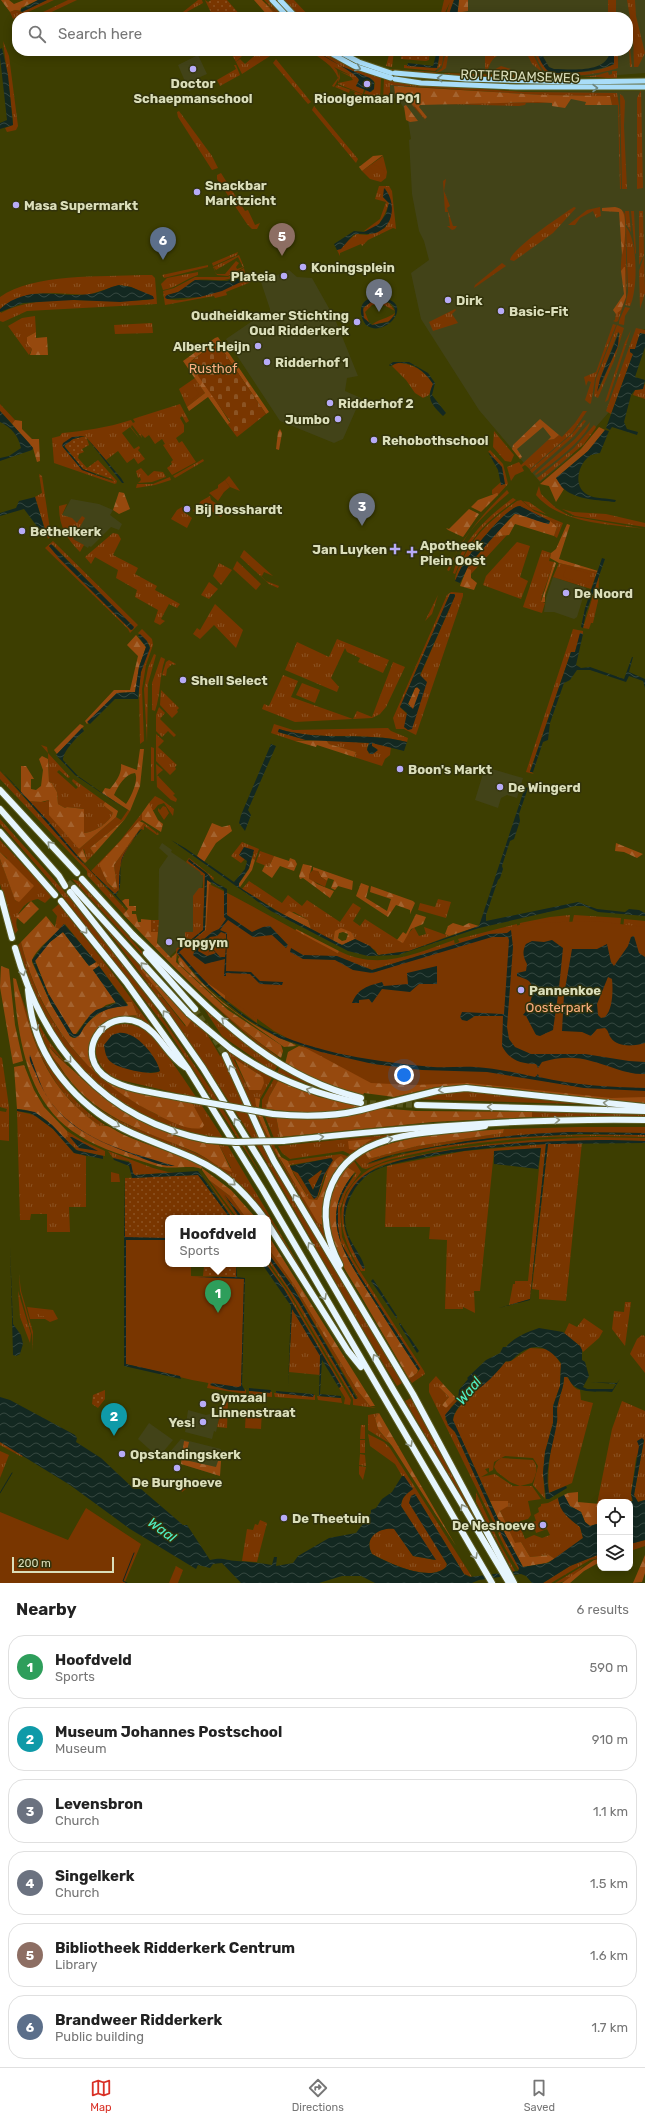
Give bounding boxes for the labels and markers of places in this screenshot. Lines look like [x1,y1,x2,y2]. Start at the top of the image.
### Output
marker: Doctor Schaepmanschool [188,64,198,74]
place label: Doctor Schaepmanschool [133,76,253,106]
marker: Rioolgemaal P01 [362,79,372,89]
place label: Rioolgemaal P01 [314,91,420,106]
place label: Snackbar Marktzicht [205,178,276,208]
marker: Snackbar Marktzicht [192,187,202,197]
place label: Masa Supermarkt [24,198,138,213]
marker: Masa Supermarkt [11,200,21,210]
pin: 5 [269,223,295,256]
pin: 6 [150,227,176,260]
place label: Koningsplein [311,260,395,275]
marker: Koningsplein [298,262,308,272]
place label: Plateia [231,269,276,284]
marker: Plateia [279,271,289,281]
pin: 4 [366,279,392,312]
place label: Dirk [456,293,483,308]
marker: Dirk [443,295,453,305]
place label: Basic-Fit [509,304,568,319]
marker: Basic-Fit [496,306,506,316]
place label: Oudheidkamer Stichting Oud Ridderkerk [191,308,349,338]
marker: Oudheidkamer Stichting Oud Ridderkerk [352,317,362,327]
place label: Albert Heijn [173,339,250,354]
marker: Albert Heijn [253,341,263,351]
place label: Ridderhof 1 [275,355,349,370]
marker: Ridderhof 1 [262,357,272,367]
place label: Ridderhof 2 [338,396,414,411]
marker: Ridderhof 2 [325,398,335,408]
place label: Jumbo [285,412,330,427]
marker: Jumbo [333,414,343,424]
place label: Rehobothschool [382,433,489,448]
marker: Rehobothschool [369,435,379,445]
pin: 3 [349,493,375,526]
place label: Bij Bosshardt [195,502,282,517]
marker: Bij Bosshardt [182,504,192,514]
place label: Bethelkerk [30,524,102,539]
marker: Bethelkerk [17,526,27,536]
place label: Apotheek Plein Oost [420,538,486,568]
place label: Jan Luyken [312,542,387,557]
marker: Jan Luyken [390,544,400,554]
marker: Apotheek Plein Oost [407,547,417,557]
place label: De Noord [574,586,633,601]
marker: De Noord [561,588,571,598]
place label: Shell Select [191,673,268,688]
marker: Shell Select [178,675,188,685]
place label: Boon's Markt [408,762,492,777]
marker: Boon's Markt [395,764,405,774]
place label: De Wingerd [508,780,581,795]
marker: De Wingerd [495,782,505,792]
place label: Topgym [177,935,228,950]
marker: Topgym [164,937,174,947]
place label: Pannenkoe [529,983,601,998]
marker: Pannenkoe [516,985,526,995]
pin: 1 [205,1280,231,1313]
place label: Gymzaal Linnenstraat [211,1390,296,1420]
marker: Gymzaal Linnenstraat [198,1399,208,1409]
pin: 2 [101,1403,127,1436]
place label: Yes! [169,1415,195,1430]
marker: Yes! [198,1417,208,1427]
place label: Opstandingskerk [130,1447,241,1462]
marker: Opstandingskerk [117,1449,127,1459]
marker: De Burghoeve [172,1463,182,1473]
place label: De Burghoeve [132,1475,222,1490]
place label: De Theetuin [292,1511,370,1526]
marker: De Theetuin [279,1513,289,1523]
place label: De Neshoeve [452,1518,535,1533]
marker: De Neshoeve [538,1520,548,1530]

